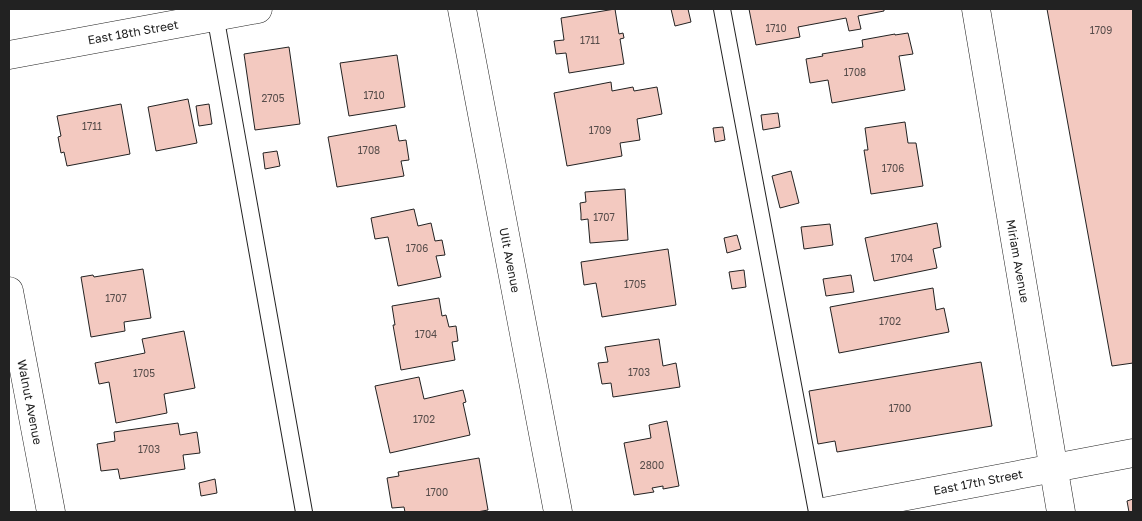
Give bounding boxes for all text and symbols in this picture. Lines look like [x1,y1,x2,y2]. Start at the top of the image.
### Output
street label: East 18th Street [86,17,180,47]
house number: 1710 [765,22,787,34]
house number: 1709 [1090,24,1112,36]
house number: 1711 [580,34,600,46]
house number: 1708 [844,66,866,78]
house number: 1710 [363,89,385,101]
house number: 2705 [261,92,285,104]
house number: 1711 [82,120,102,132]
house number: 1709 [589,124,611,136]
house number: 1708 [358,144,380,156]
house number: 1706 [882,162,904,174]
house number: 1707 [593,211,615,223]
street label: Miriam Avenue [1003,218,1033,304]
street label: Ulit Avenue [496,226,524,294]
house number: 1706 [406,242,428,254]
house number: 1704 [891,252,913,264]
house number: 1705 [624,278,646,290]
house number: 1707 [105,292,127,304]
house number: 1702 [879,315,901,327]
house number: 1704 [415,328,437,340]
street label: Walnut Avenue [14,358,46,446]
house number: 1703 [628,366,650,378]
house number: 1705 [133,367,155,379]
house number: 1700 [889,402,911,414]
house number: 1702 [413,413,435,425]
house number: 1703 [138,443,160,455]
house number: 2800 [640,459,664,471]
street label: East 17th Street [932,466,1024,498]
house number: 1700 [426,486,448,498]

